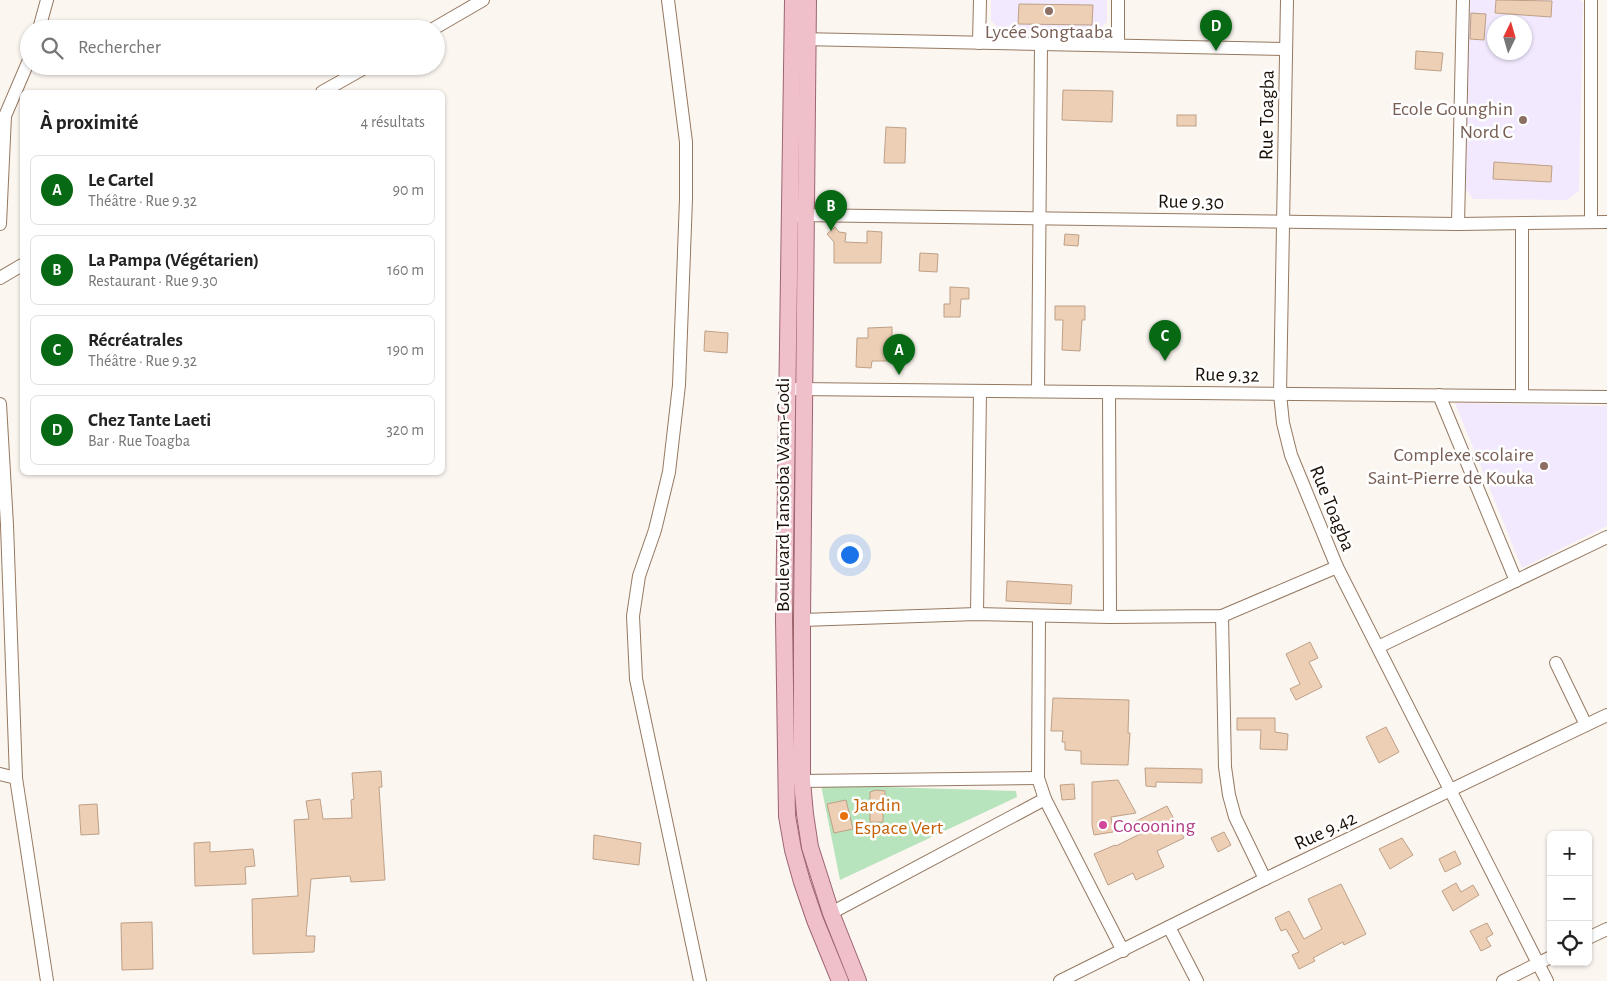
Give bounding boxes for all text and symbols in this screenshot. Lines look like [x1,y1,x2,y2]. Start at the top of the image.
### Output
marker: Lycée Songtaaba [1043,5,1055,17]
pin: D [1200,10,1232,51]
north arrow [1487,15,1532,60]
search box [20,20,445,75]
place label: Lycée Songtaaba [985,22,1113,42]
icon: search [38,34,66,62]
text: Rechercher [78,38,161,57]
street label: Rue Toagba [1256,70,1278,160]
place label: Ecole Gounghin Nord C [1392,99,1513,142]
text: À proximité [40,112,138,133]
text: 4 résultats [361,114,425,130]
marker: Ecole Gounghin Nord C [1517,114,1529,126]
text: Le Cartel [88,171,154,190]
text: A [52,182,62,198]
text: 90 m [393,182,424,198]
pin: B [815,190,847,231]
street label: Rue 9.30 [1158,191,1224,213]
text: Théâtre · Rue 9.32 [88,193,197,209]
text: La Pampa (Végétarien) [88,251,259,270]
text: B [52,262,62,278]
text: 160 m [387,262,424,278]
text: Restaurant · Rue 9.30 [88,273,218,289]
pin: C [1149,320,1181,361]
text: Récréatrales [88,331,183,350]
pin: A [883,334,915,375]
text: C [53,342,61,358]
text: 190 m [387,342,424,358]
text: Théâtre · Rue 9.32 [88,353,197,369]
street label: Rue 9.32 [1194,364,1260,386]
street label: Boulevard Tansoba Wam-Godi [773,378,793,612]
text: Chez Tante Laeti [88,411,211,430]
text: D [52,422,62,438]
text: 320 m [386,422,424,438]
text: Bar · Rue Toagba [88,433,190,449]
place label: Complexe scolaire Saint-Pierre de Kouka [1368,445,1534,488]
marker: Complexe scolaire Saint-Pierre de Kouka [1538,460,1550,472]
street label: Rue Toagba [1306,463,1358,554]
your location [837,542,863,568]
place label: Jardin Espace Vert [854,795,944,838]
street label: Rue 9.42 [1291,808,1360,854]
marker: Jardin Espace Vert [838,810,850,822]
place label: Cocooning [1113,816,1195,836]
marker: Cocooning [1097,819,1109,831]
map controls [1547,831,1592,966]
button: + [1547,831,1592,876]
button: − [1547,876,1592,921]
button: locate [1547,921,1592,966]

